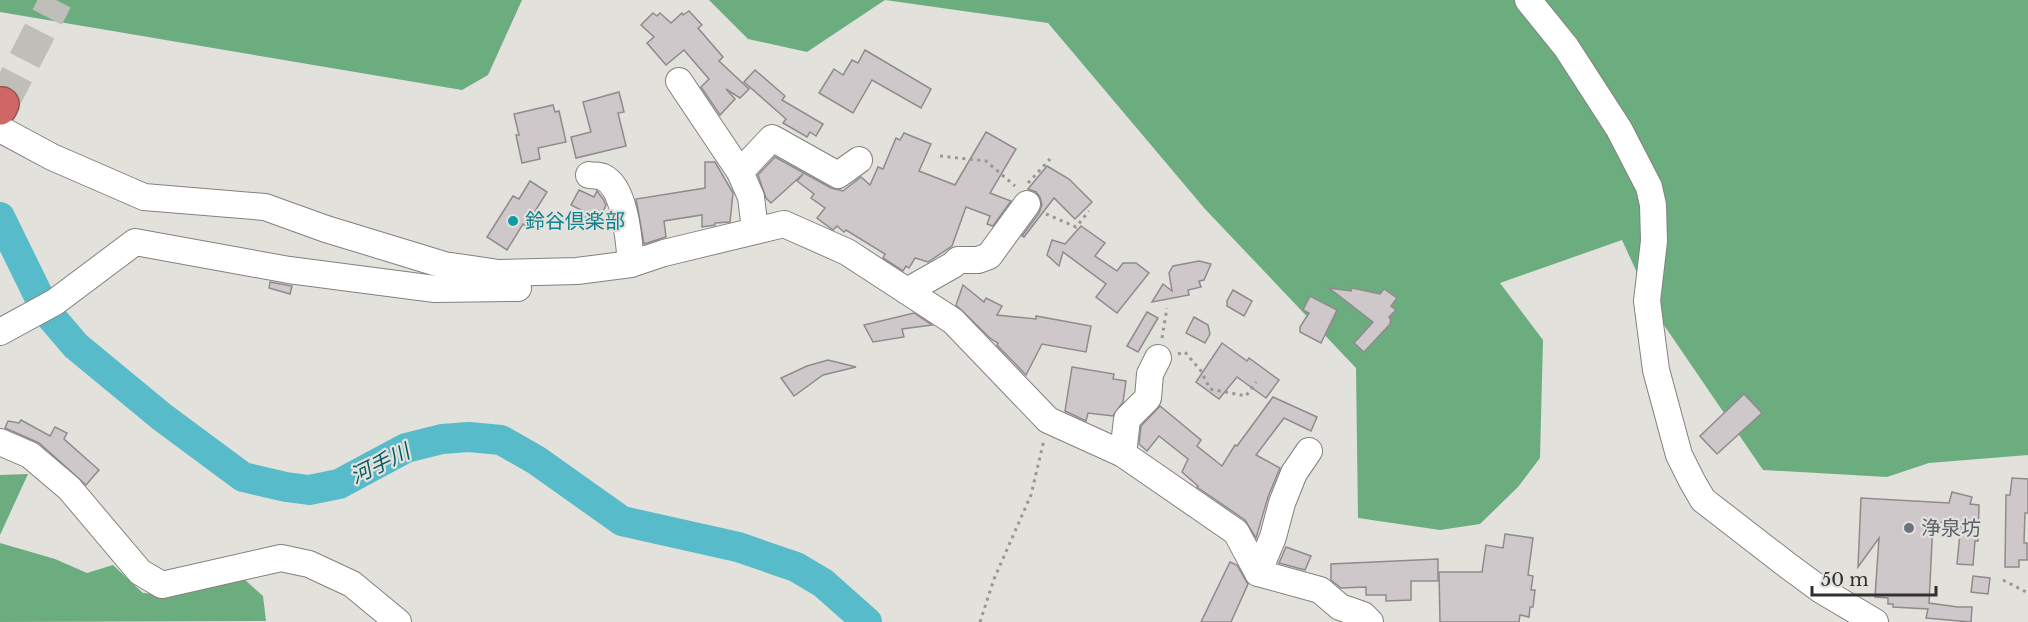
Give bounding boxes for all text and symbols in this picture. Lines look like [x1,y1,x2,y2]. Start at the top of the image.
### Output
place label: 鈴谷倶楽部 [525,209,625,233]
marker: 鈴谷倶楽部 [506,214,520,228]
water label: 河手川 [346,438,416,489]
place label: 浄泉坊 [1921,516,1981,540]
marker: 浄泉坊 [1902,521,1916,535]
scale bar [1812,559,1936,597]
text: 50 m [1821,569,1869,591]

